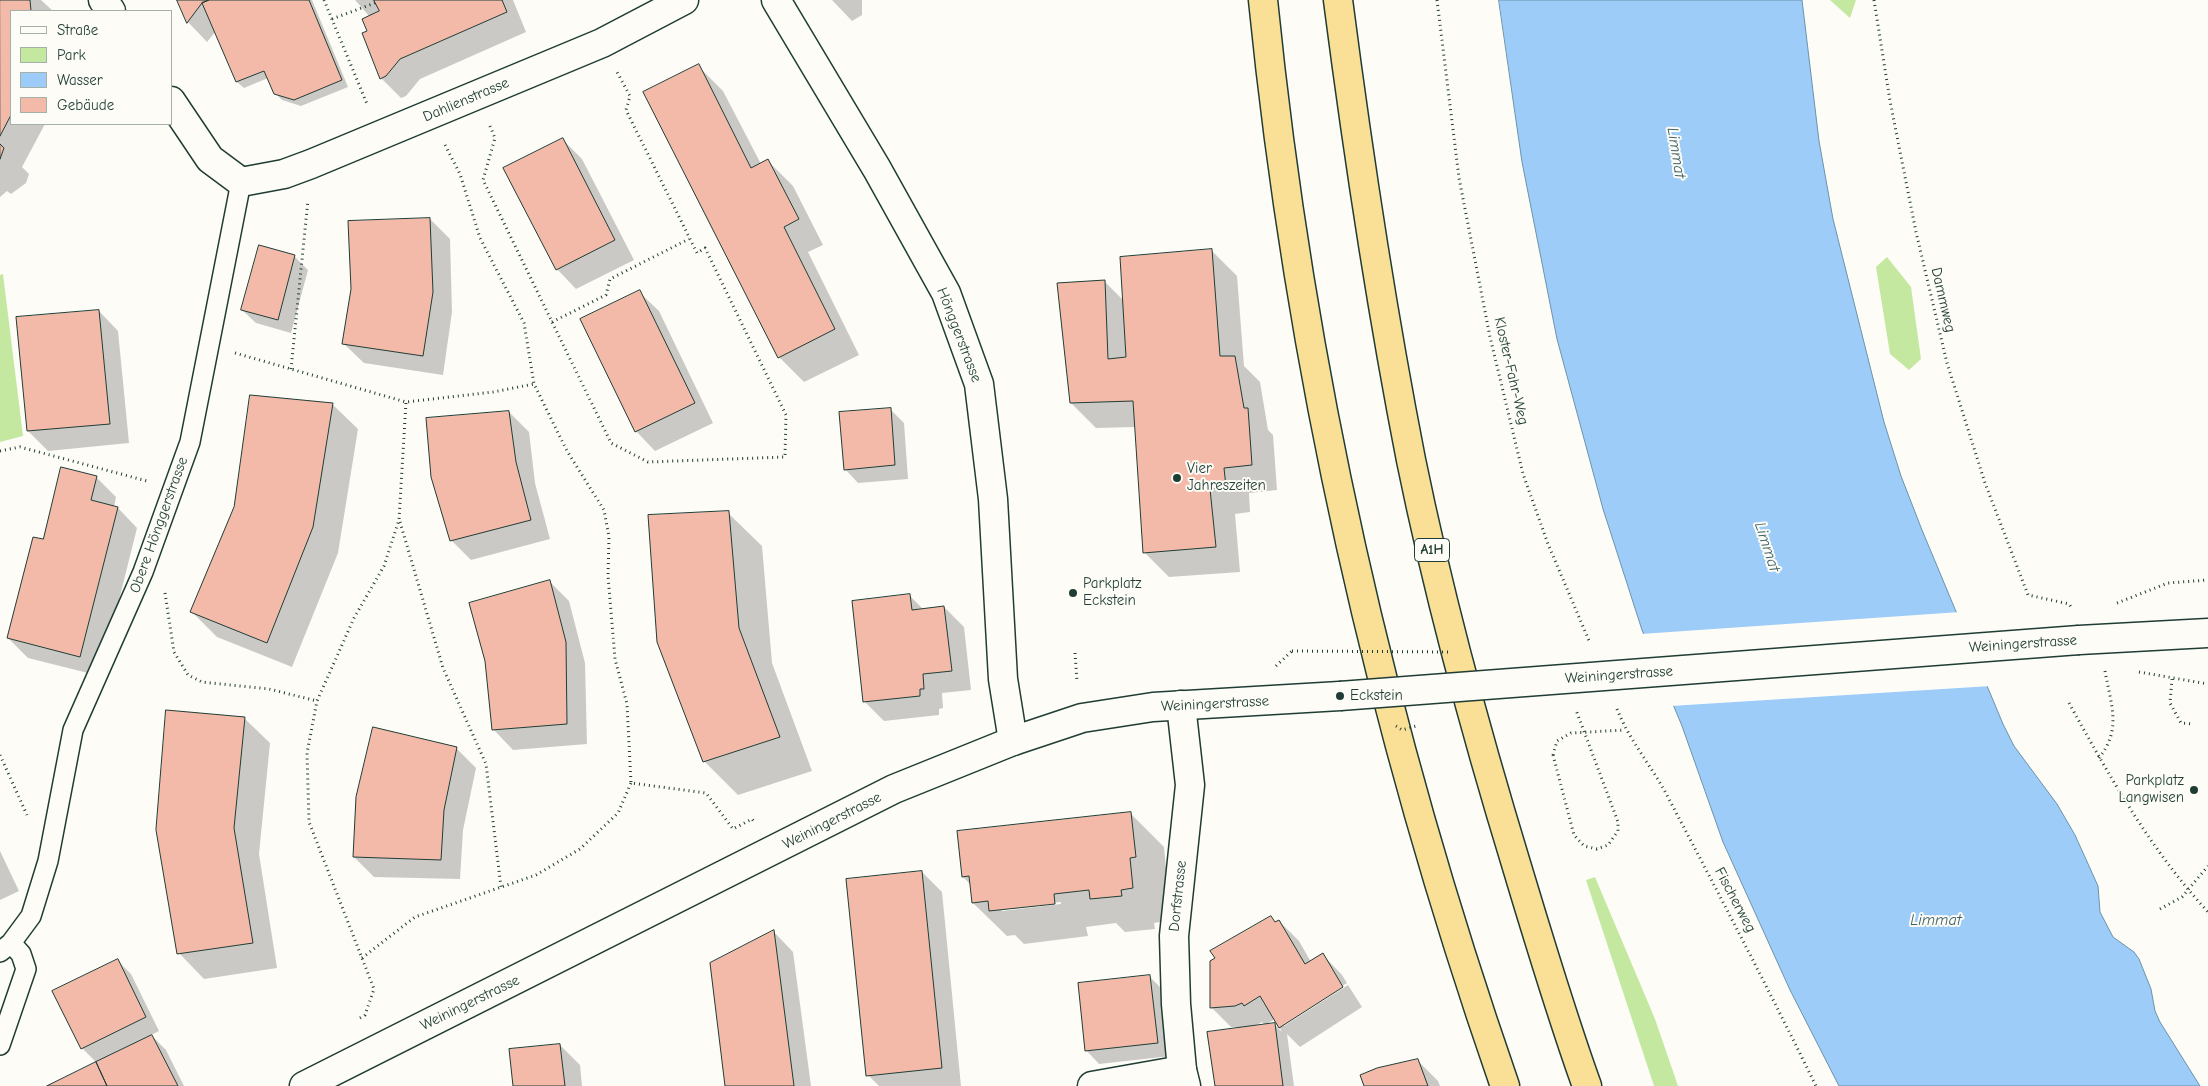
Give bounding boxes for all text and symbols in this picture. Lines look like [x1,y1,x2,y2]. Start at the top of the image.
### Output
legend [10,10,172,125]
text: Straße [57,21,98,39]
text: Park [57,46,86,64]
text: Wasser [57,71,103,89]
street label: Dahlienstrasse [420,74,512,126]
text: Gebäude [57,96,114,114]
water label: Limmat [1663,126,1689,180]
street label: Dammweg [1927,266,1959,334]
street label: Hönggerstrasse [933,285,985,385]
street label: Kloster-Fahr-Weg [1490,315,1532,427]
street label: Obere Hönggerstrasse [126,454,192,596]
place label: Vier Jahreszeiten [1187,460,1266,495]
marker: Vier Jahreszeiten [1171,472,1183,484]
water label: Limmat [1750,520,1784,574]
road number: A1H [1414,538,1450,562]
place label: Parkplatz Eckstein [1083,575,1142,610]
marker: Parkplatz Eckstein [1067,587,1079,599]
street label: Weiningerstrasse [1968,631,2078,657]
street label: Weiningerstrasse [1564,662,1674,688]
place label: Eckstein [1350,687,1403,705]
marker: Eckstein [1334,690,1346,702]
street label: Weiningerstrasse [1160,692,1270,716]
place label: Parkplatz Langwisen [2118,772,2184,807]
marker: Parkplatz Langwisen [2188,784,2200,796]
street label: Weiningerstrasse [780,788,884,854]
street label: Dorfstrasse [1165,860,1191,932]
street label: Fischerweg [1710,864,1760,936]
water label: Limmat [1910,910,1962,930]
street label: Weiningerstrasse [417,971,523,1035]

